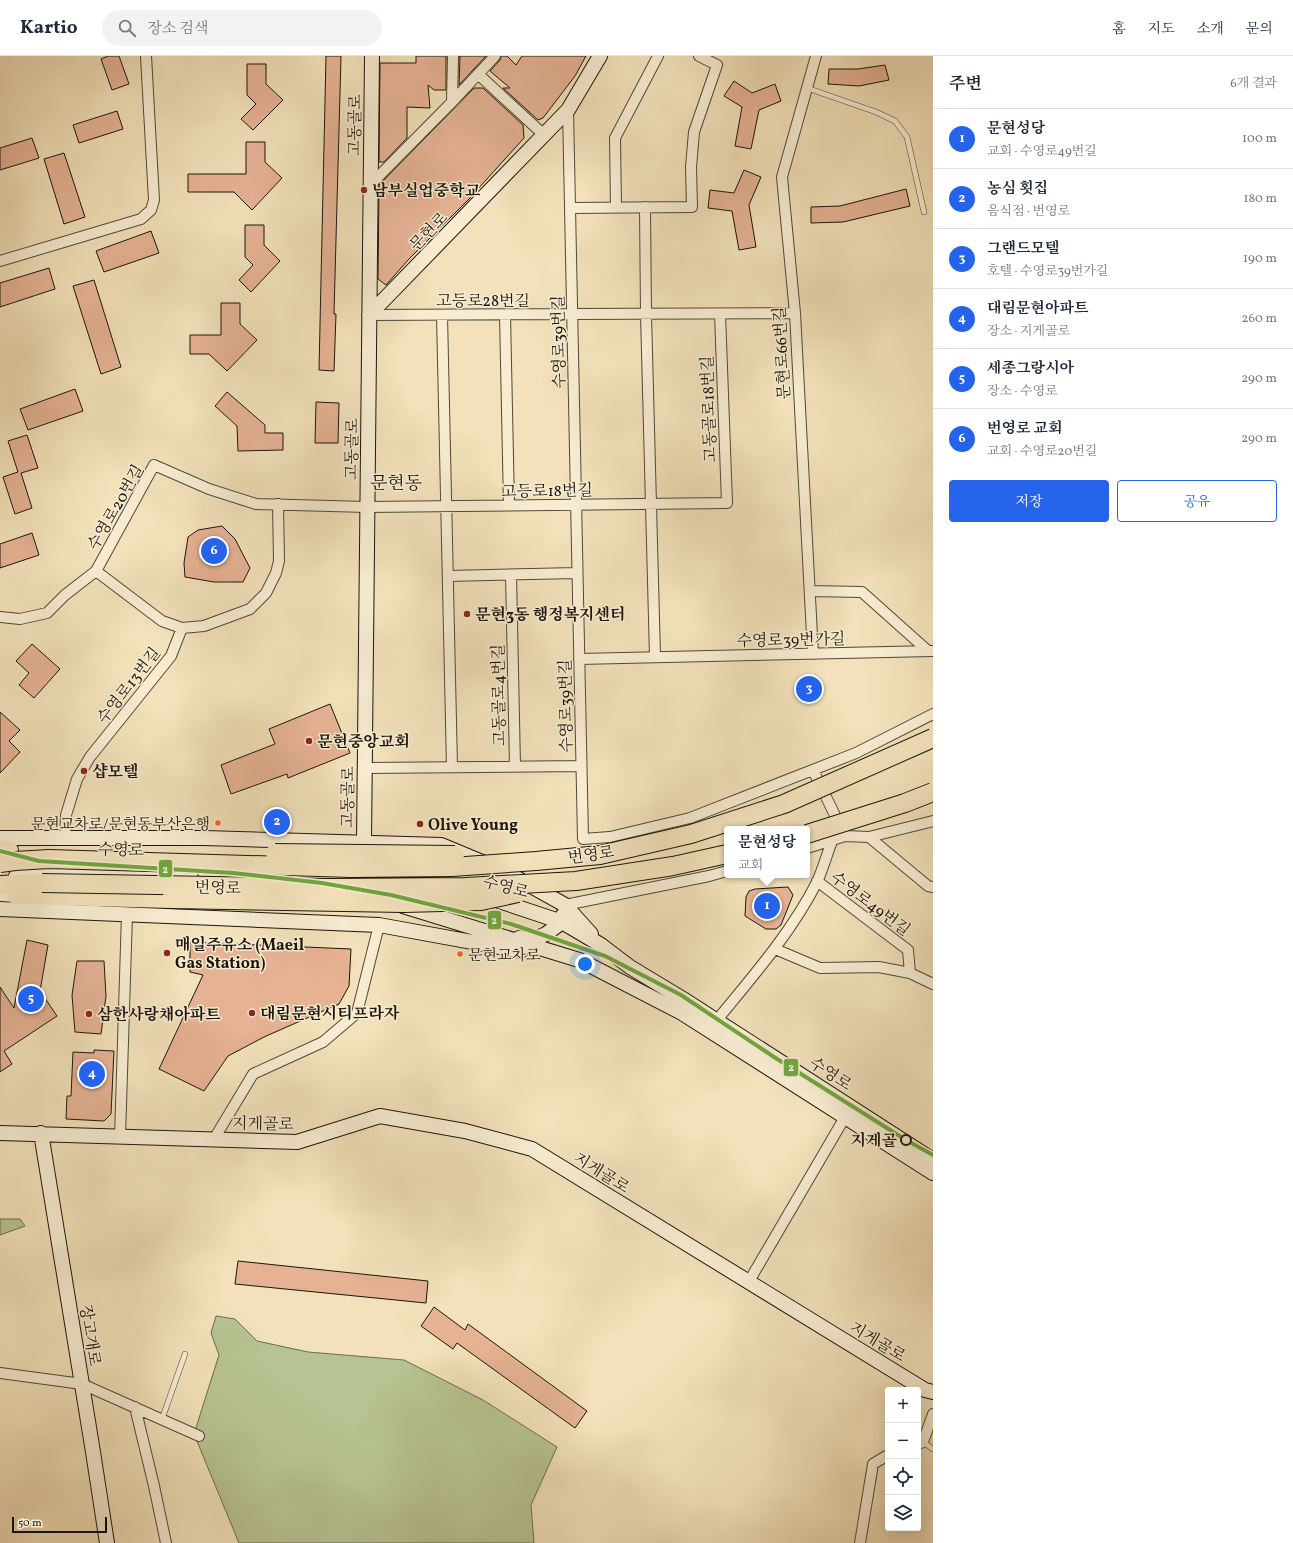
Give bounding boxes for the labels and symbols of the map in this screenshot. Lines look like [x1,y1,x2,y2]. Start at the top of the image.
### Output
street label: 고동골로 [344,93,368,156]
place label: 남부실업중학교 [372,181,481,203]
marker: 남부실업중학교 [359,185,369,195]
street label: 문현로 [405,208,454,257]
street label: 고등로28번길 [436,291,530,313]
street label: 수영로39번길 [548,295,572,389]
street label: 문현로66번길 [770,306,796,400]
street label: 고동골로18번길 [697,355,723,463]
street label: 고동골로 [341,417,365,480]
street label: 수영로20번길 [83,461,150,555]
district label: 문현동 [370,472,422,497]
street label: 고등로18번길 [501,480,593,504]
pin: 6 [201,536,227,566]
place label: 문현3동 행정복지센터 [475,605,625,627]
marker: 문현3동 행정복지센터 [462,609,472,619]
street label: 수영로39번가길 [736,629,846,653]
street label: 수영로13번길 [93,643,166,729]
street label: 고동골로4번길 [488,644,512,746]
street label: 수영로39번길 [555,659,579,753]
pin: 3 [796,674,822,704]
place label: 문현중앙교회 [317,732,410,754]
marker: 문현중앙교회 [304,736,314,746]
place label: 샵모텔 [92,762,138,784]
street label: 고동골로 [337,765,361,828]
marker: 샵모텔 [79,766,89,776]
pin: 2 [264,807,290,837]
place label: 문현교차로/문현동부산은행 [31,815,210,836]
place label: Olive Young [428,815,518,837]
marker: 문현교차로/문현동부산은행 [213,818,223,828]
marker: Olive Young [415,819,425,829]
street label: 수영로 [98,840,145,862]
street label: 번영로 [567,842,616,870]
line badge: 2 [158,859,173,878]
text: 2 [162,863,168,878]
street label: 수영로49번길 [825,867,914,942]
street label: 수영로 [480,871,531,905]
street label: 번영로 [195,878,242,900]
pin: 1 [754,891,780,921]
line badge: 2 [487,910,502,930]
text: 2 [491,914,497,929]
place label: 매일주유소 (Maeil Gas Station) [175,935,305,975]
place label: 문현교차로 [468,946,541,967]
marker: 매일주유소 (Maeil Gas Station) [162,948,172,958]
marker: 문현교차로 [455,949,465,959]
your location [575,954,595,974]
pin: 5 [18,984,44,1014]
place label: 대림문현시티프라자 [260,1004,400,1026]
place label: 삼한사랑채아파트 [97,1005,221,1027]
marker: 대림문현시티프라자 [247,1008,257,1018]
marker: 삼한사랑채아파트 [84,1009,94,1019]
street label: 수영로 [804,1053,856,1097]
line badge: 2 [783,1058,799,1077]
pin: 4 [79,1059,105,1089]
text: 2 [788,1061,794,1076]
street label: 지게골로 [232,1113,295,1137]
place label: 지게골 [851,1131,898,1153]
marker: 지게골 [900,1134,912,1146]
street label: 지게골로 [569,1148,633,1200]
street label: 장고개로 [73,1303,105,1368]
street label: 지게골로 [845,1317,910,1368]
scale bar [12,1515,107,1534]

